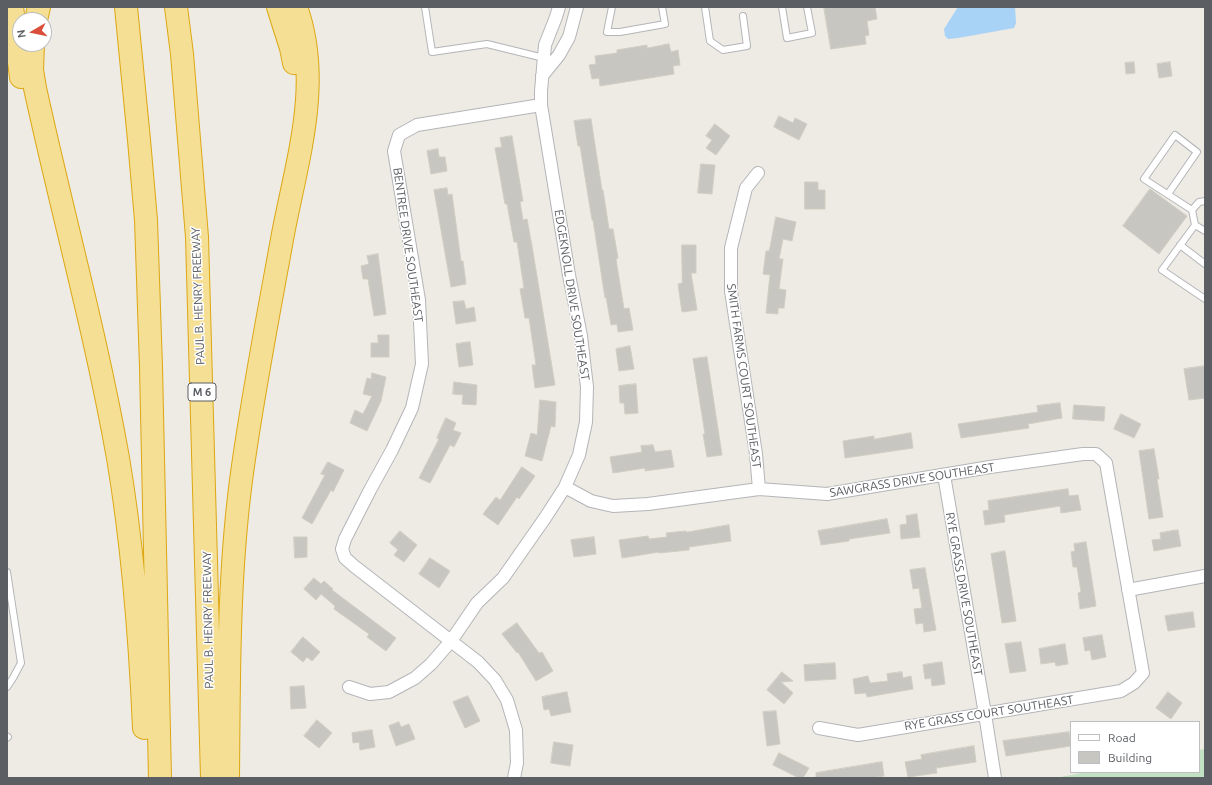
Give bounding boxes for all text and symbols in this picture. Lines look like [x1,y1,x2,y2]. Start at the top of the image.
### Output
north arrow [12,12,52,52]
text: N [15,29,28,39]
street label: BENTREE DRIVE SOUTHEAST [390,167,426,323]
street label: EDGEKNOLL DRIVE SOUTHEAST [551,209,593,381]
street label: PAUL B. HENRY FREEWAY [188,227,208,365]
street label: SMITH FARMS COURT SOUTHEAST [724,283,764,469]
road number: M 6 [188,383,216,401]
street label: SAWGRASS DRIVE SOUTHEAST [828,460,996,500]
street label: RYE GRASS DRIVE SOUTHEAST [943,511,985,677]
street label: PAUL B. HENRY FREEWAY [200,551,216,689]
street label: RYE GRASS COURT SOUTHEAST [903,692,1075,734]
legend [1070,721,1200,773]
text: Road [1108,731,1136,744]
text: Building [1108,751,1152,764]

